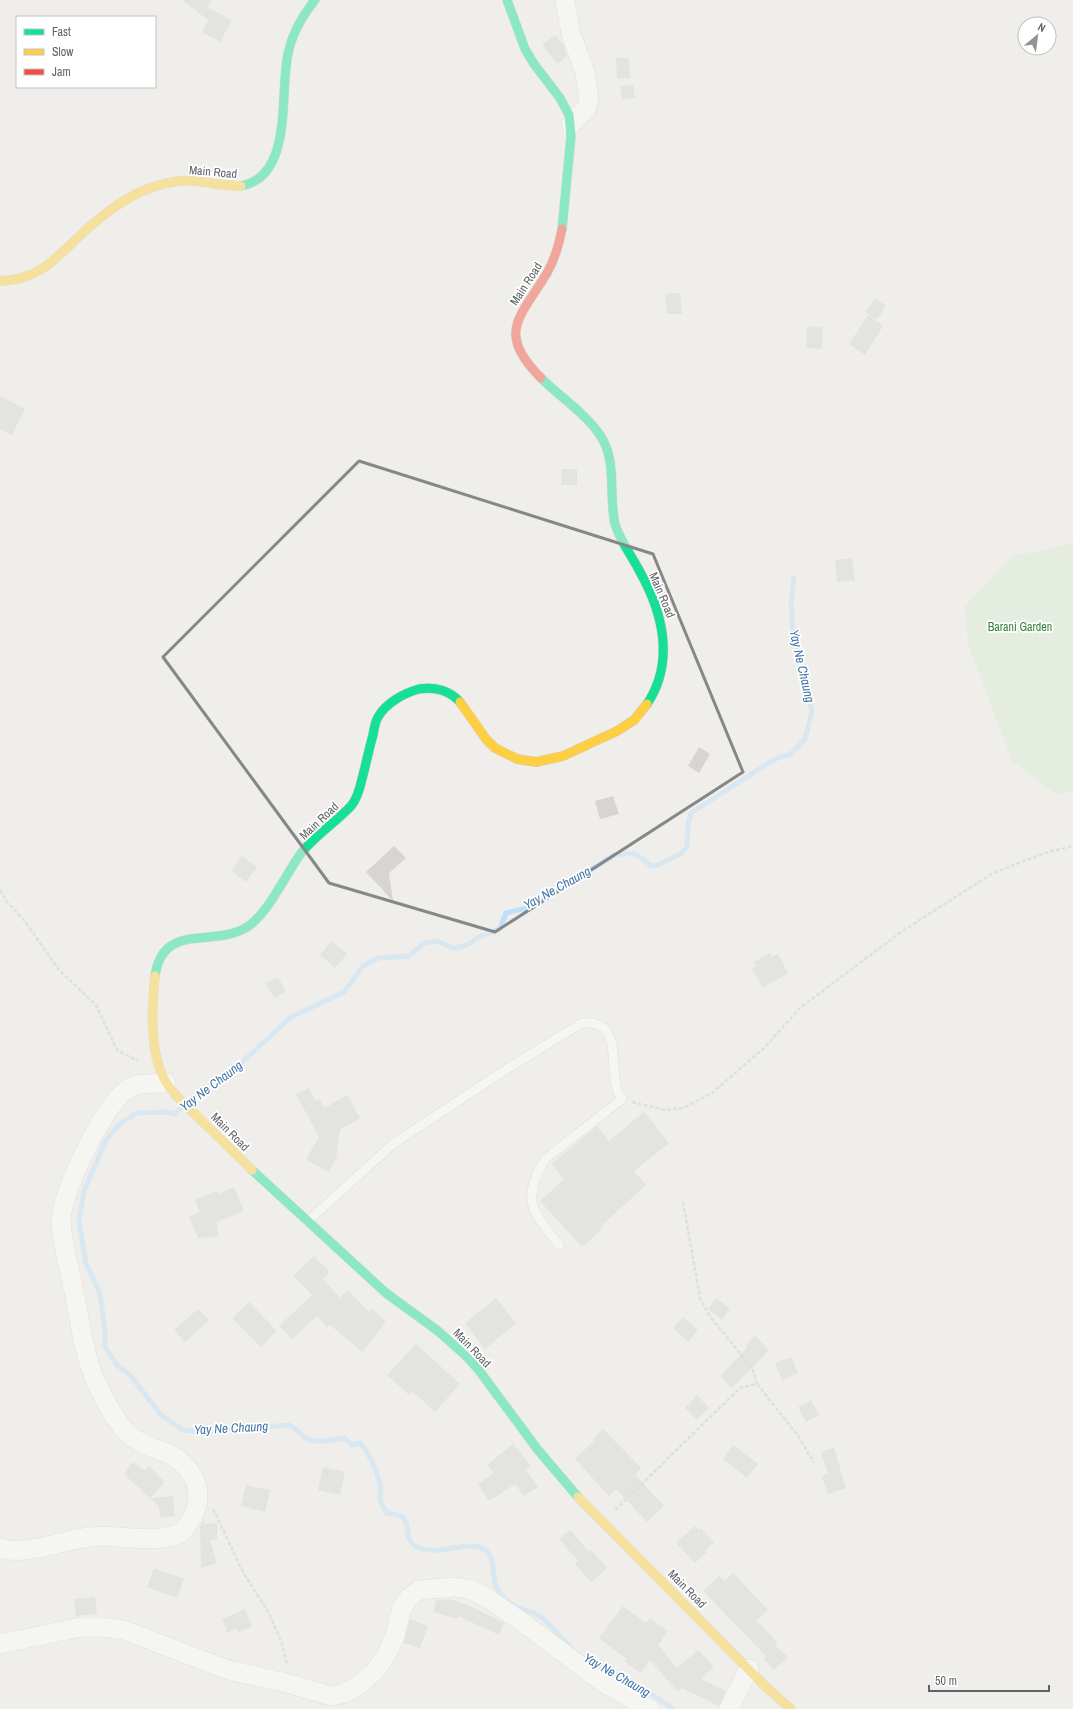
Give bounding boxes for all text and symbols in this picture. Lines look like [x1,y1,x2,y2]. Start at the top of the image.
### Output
legend [16,16,156,88]
north arrow [1017,16,1057,56]
text: N [1036,20,1048,35]
text: Fast [52,24,71,40]
text: Slow [52,44,74,60]
text: Jam [52,64,71,80]
street label: Main Road [188,162,238,182]
street label: Main Road [506,259,546,309]
street label: Main Road [645,570,679,620]
park label: Barani Garden [988,619,1052,635]
water label: Yay Ne Chaung [785,628,819,704]
street label: Main Road [296,799,342,843]
water label: Yay Ne Chaung [520,863,594,913]
water label: Yay Ne Chaung [176,1057,246,1115]
street label: Main Road [207,1109,253,1155]
street label: Main Road [450,1325,494,1371]
water label: Yay Ne Chaung [193,1418,269,1438]
street label: Main Road [664,1566,710,1612]
water label: Yay Ne Chaung [581,1649,653,1701]
scale bar [929,1667,1049,1693]
text: 50 m [935,1673,957,1689]

